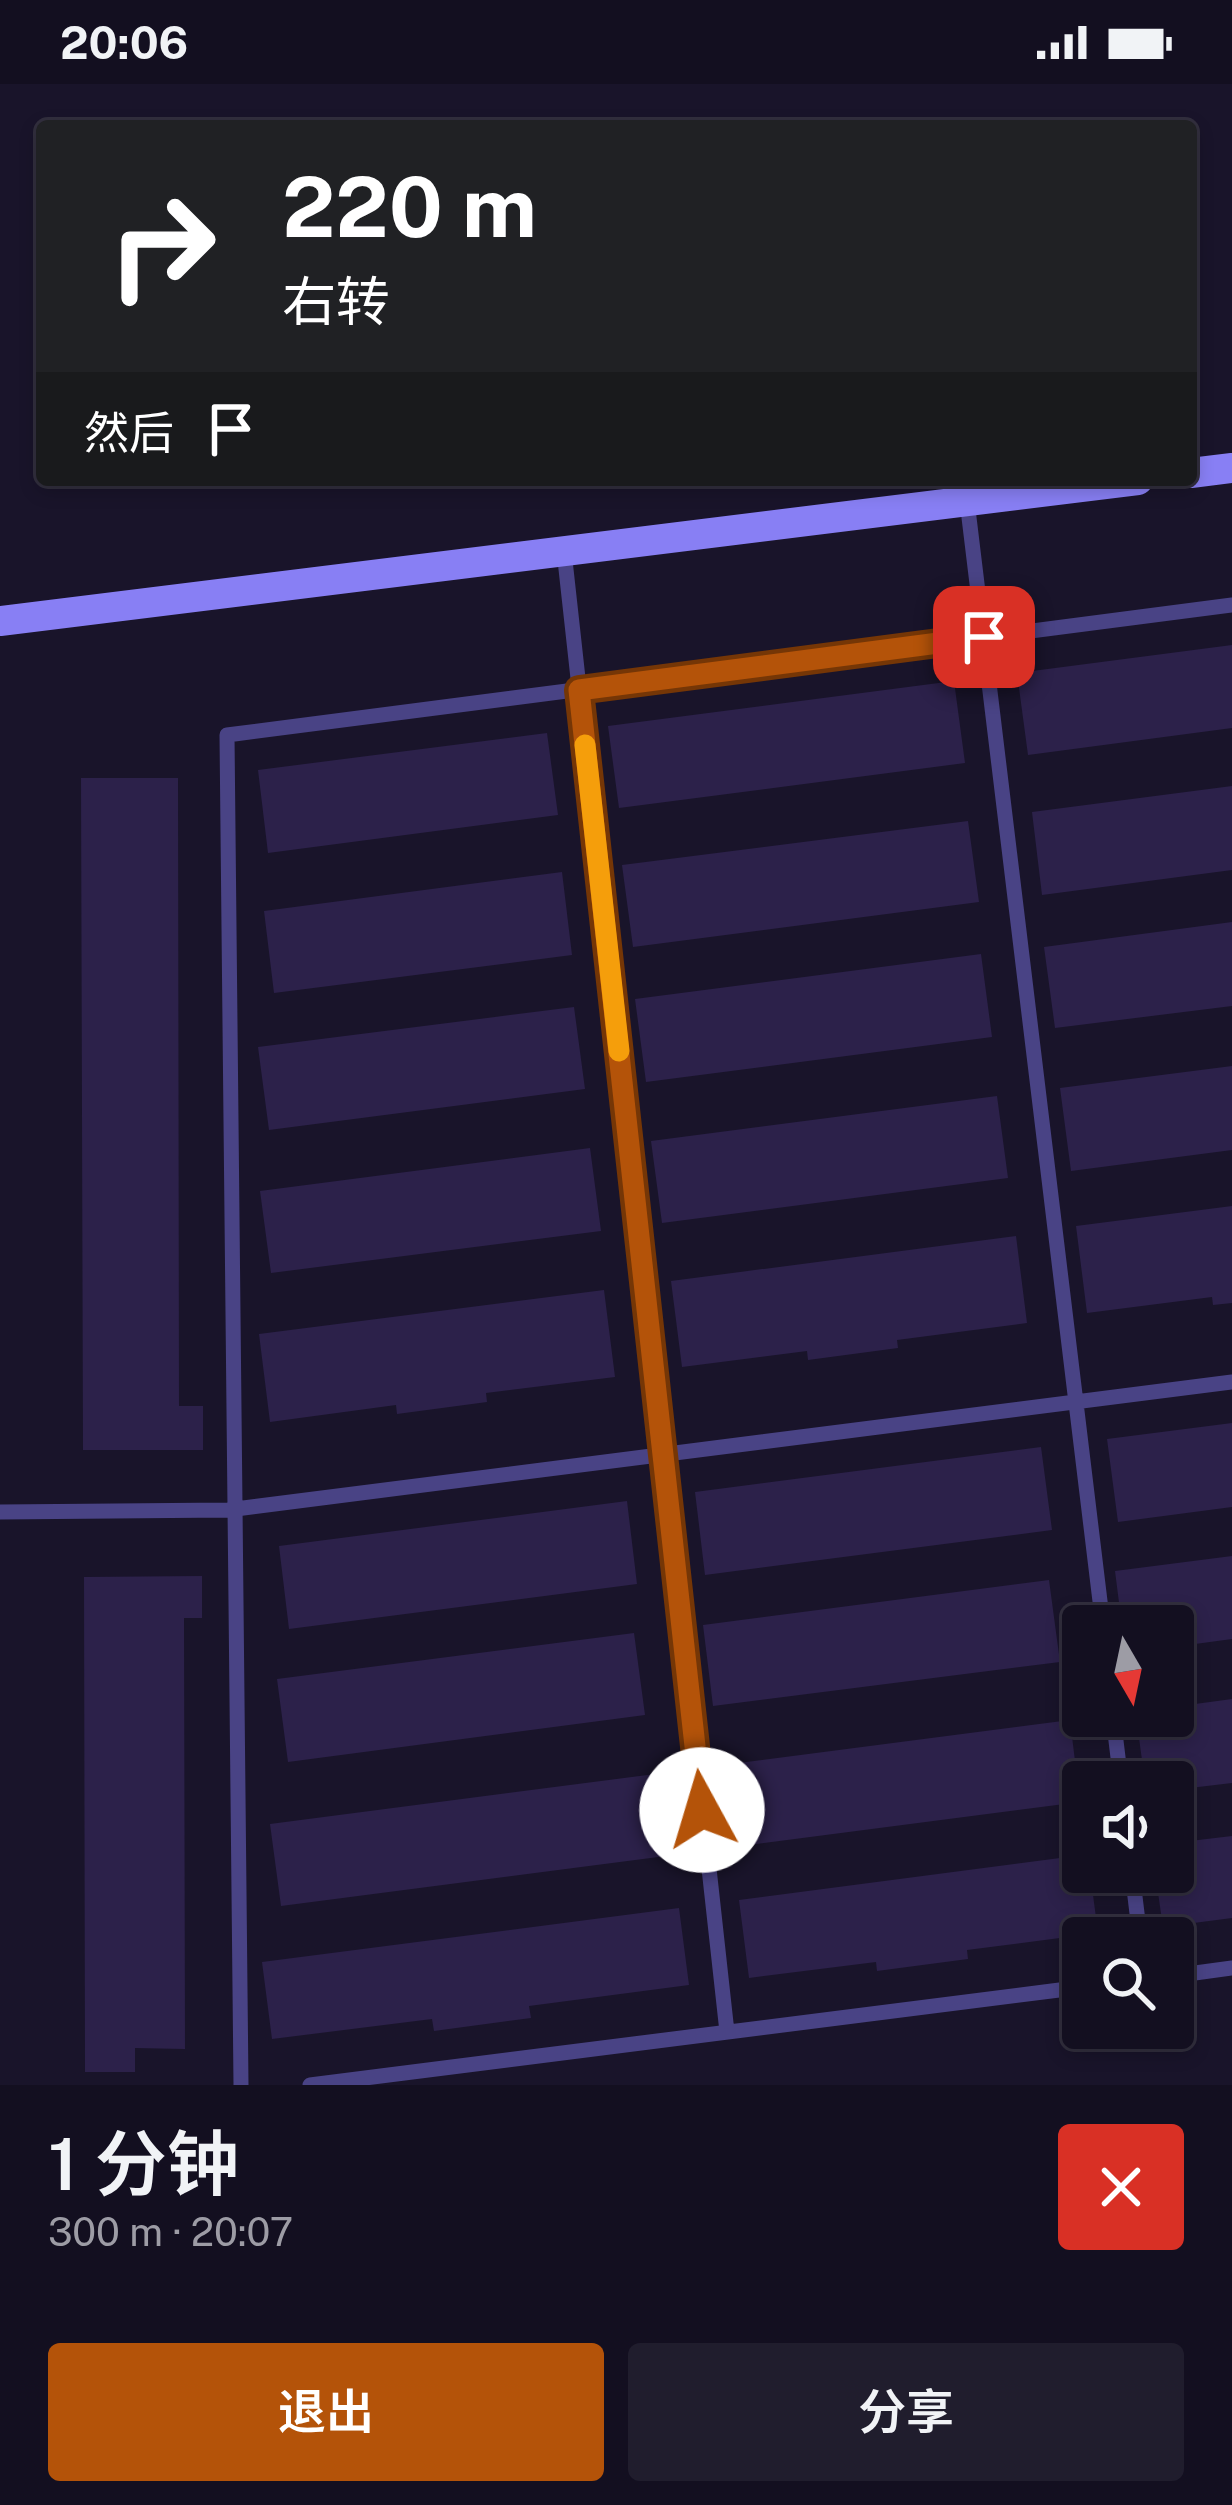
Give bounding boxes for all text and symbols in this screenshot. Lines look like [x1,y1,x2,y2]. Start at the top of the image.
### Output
text: 20:06 [60,16,188,69]
text: 220 m [282,157,537,256]
icon: right [84,168,240,324]
text: 右转 [282,270,390,333]
icon: arrive [198,396,264,462]
text: 然后 [84,406,174,459]
pin [933,586,1035,688]
icon: arrive [951,604,1017,670]
north arrow [1062,1605,1194,1737]
map controls [1062,1605,1194,2049]
position arrow [639,1747,765,1873]
button: sound [1062,1761,1194,1893]
button: search [1062,1917,1194,2049]
text: 1 分钟 [48,2122,239,2206]
button: close [1058,2124,1184,2250]
text: 300 m · 20:07 [48,2209,293,2255]
button: 退出 [48,2343,604,2481]
button: 分享 [628,2343,1184,2481]

